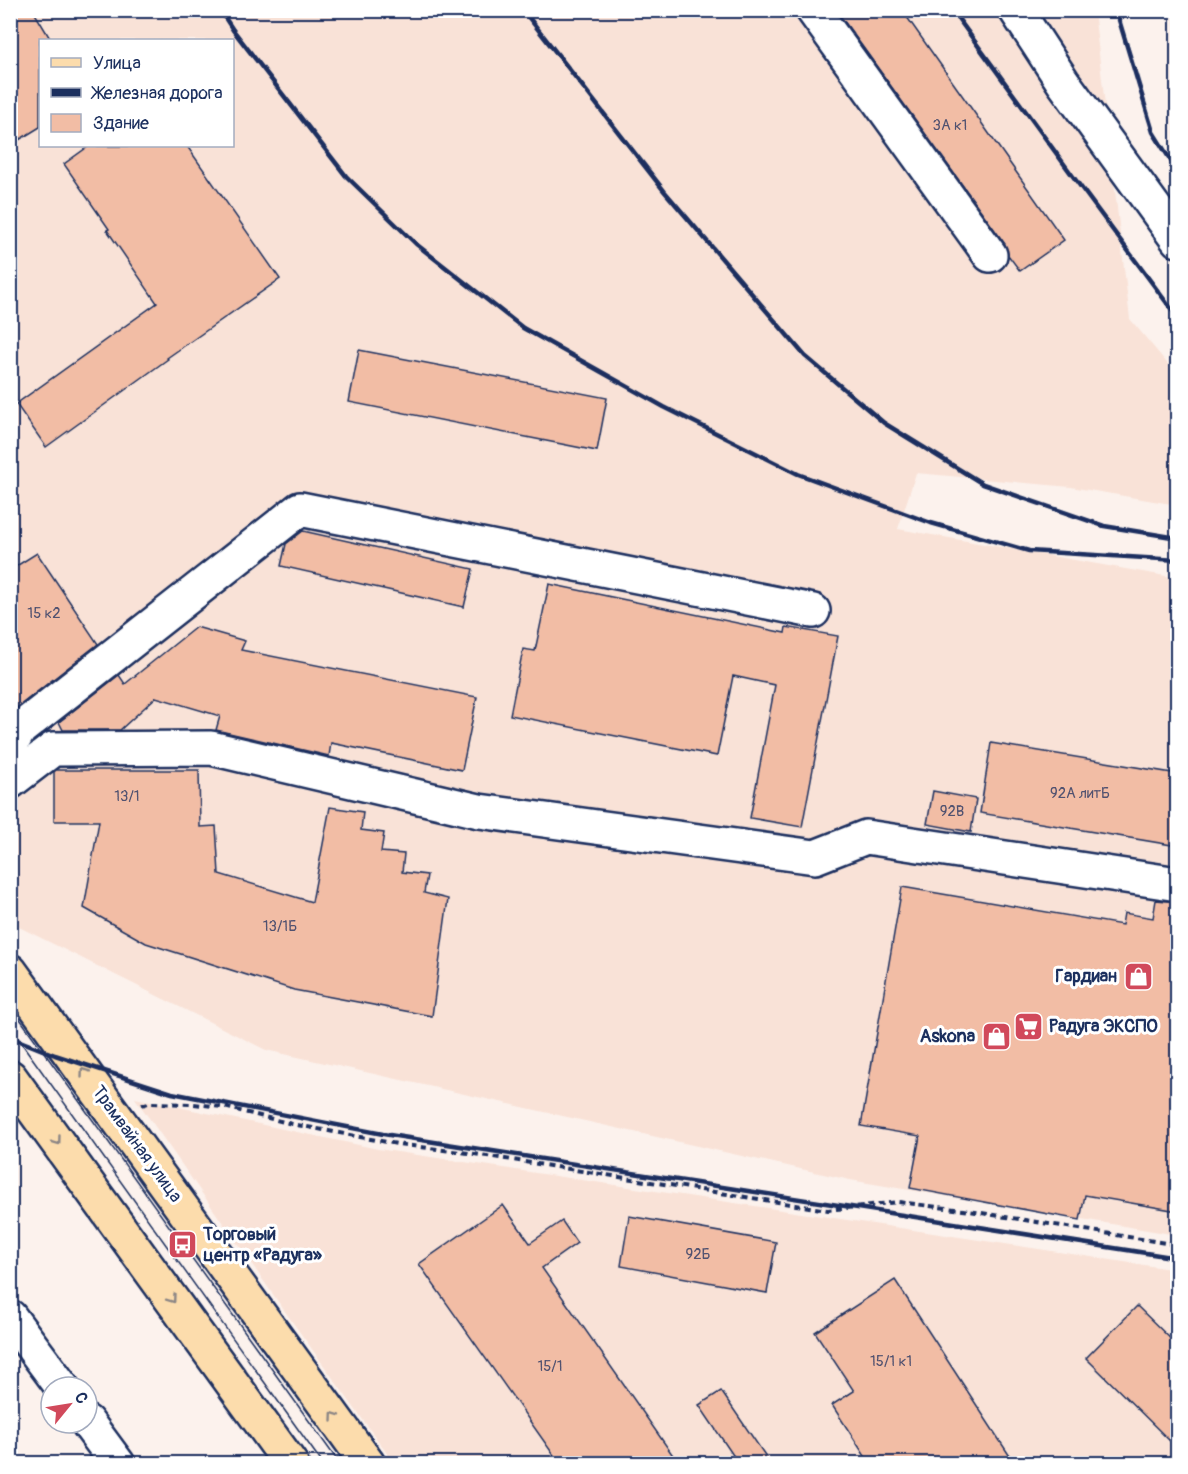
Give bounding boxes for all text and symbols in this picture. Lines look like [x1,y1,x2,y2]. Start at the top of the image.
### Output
legend [39,39,234,147]
text: Улица [93,52,141,75]
text: Железная дорога [90,82,223,105]
text: Здание [93,112,149,135]
house number: 3А к1 [933,116,967,135]
house number: 15 к2 [27,604,61,623]
house number: 92А литБ [1050,784,1110,803]
house number: 13/1 [114,787,140,806]
house number: 92В [940,802,964,821]
house number: 13/1Б [263,917,297,936]
shop icon: Гардиан [1122,960,1154,992]
place label: Гардиан [1055,965,1117,988]
supermarket icon: Радуга ЭКСПО [1012,1010,1044,1042]
place label: Радуга ЭКСПО [1049,1015,1158,1038]
shop icon: Askona [980,1020,1012,1052]
place label: Askona [920,1025,976,1048]
one-way arrow [80,1067,91,1078]
street label: Трамвайная улица [87,1081,187,1207]
one-way arrow [50,1135,61,1146]
place label: Торговый центр «Радуга» [202,1223,323,1267]
bus stop icon: Торговый центр «Радуга» [166,1228,198,1260]
house number: 92Б [685,1245,711,1264]
one-way arrow [164,1293,175,1304]
house number: 15/1 к1 [870,1352,912,1371]
house number: 15/1 [537,1357,563,1376]
north arrow [39,1375,99,1435]
text: С [70,1389,92,1407]
one-way arrow [330,1412,341,1423]

